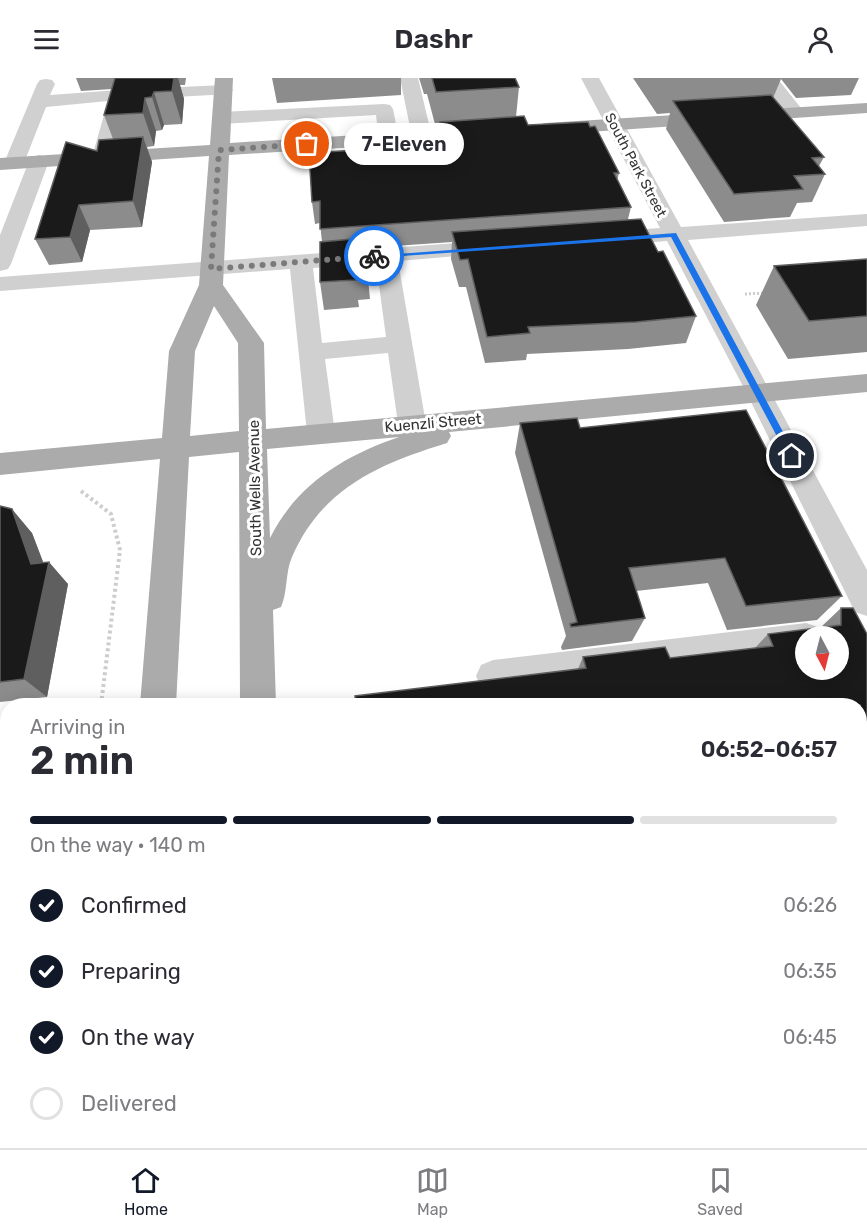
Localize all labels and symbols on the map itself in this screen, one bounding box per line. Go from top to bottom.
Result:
street label: South Park Street [601,110,670,221]
pin [281,118,332,169]
callout: 7-Eleven [343,123,463,165]
courier [344,226,404,286]
street label: Kuenzli Street [384,410,482,436]
street label: South Wells Avenue [245,420,265,556]
pin [766,430,817,481]
north arrow [795,626,849,680]

